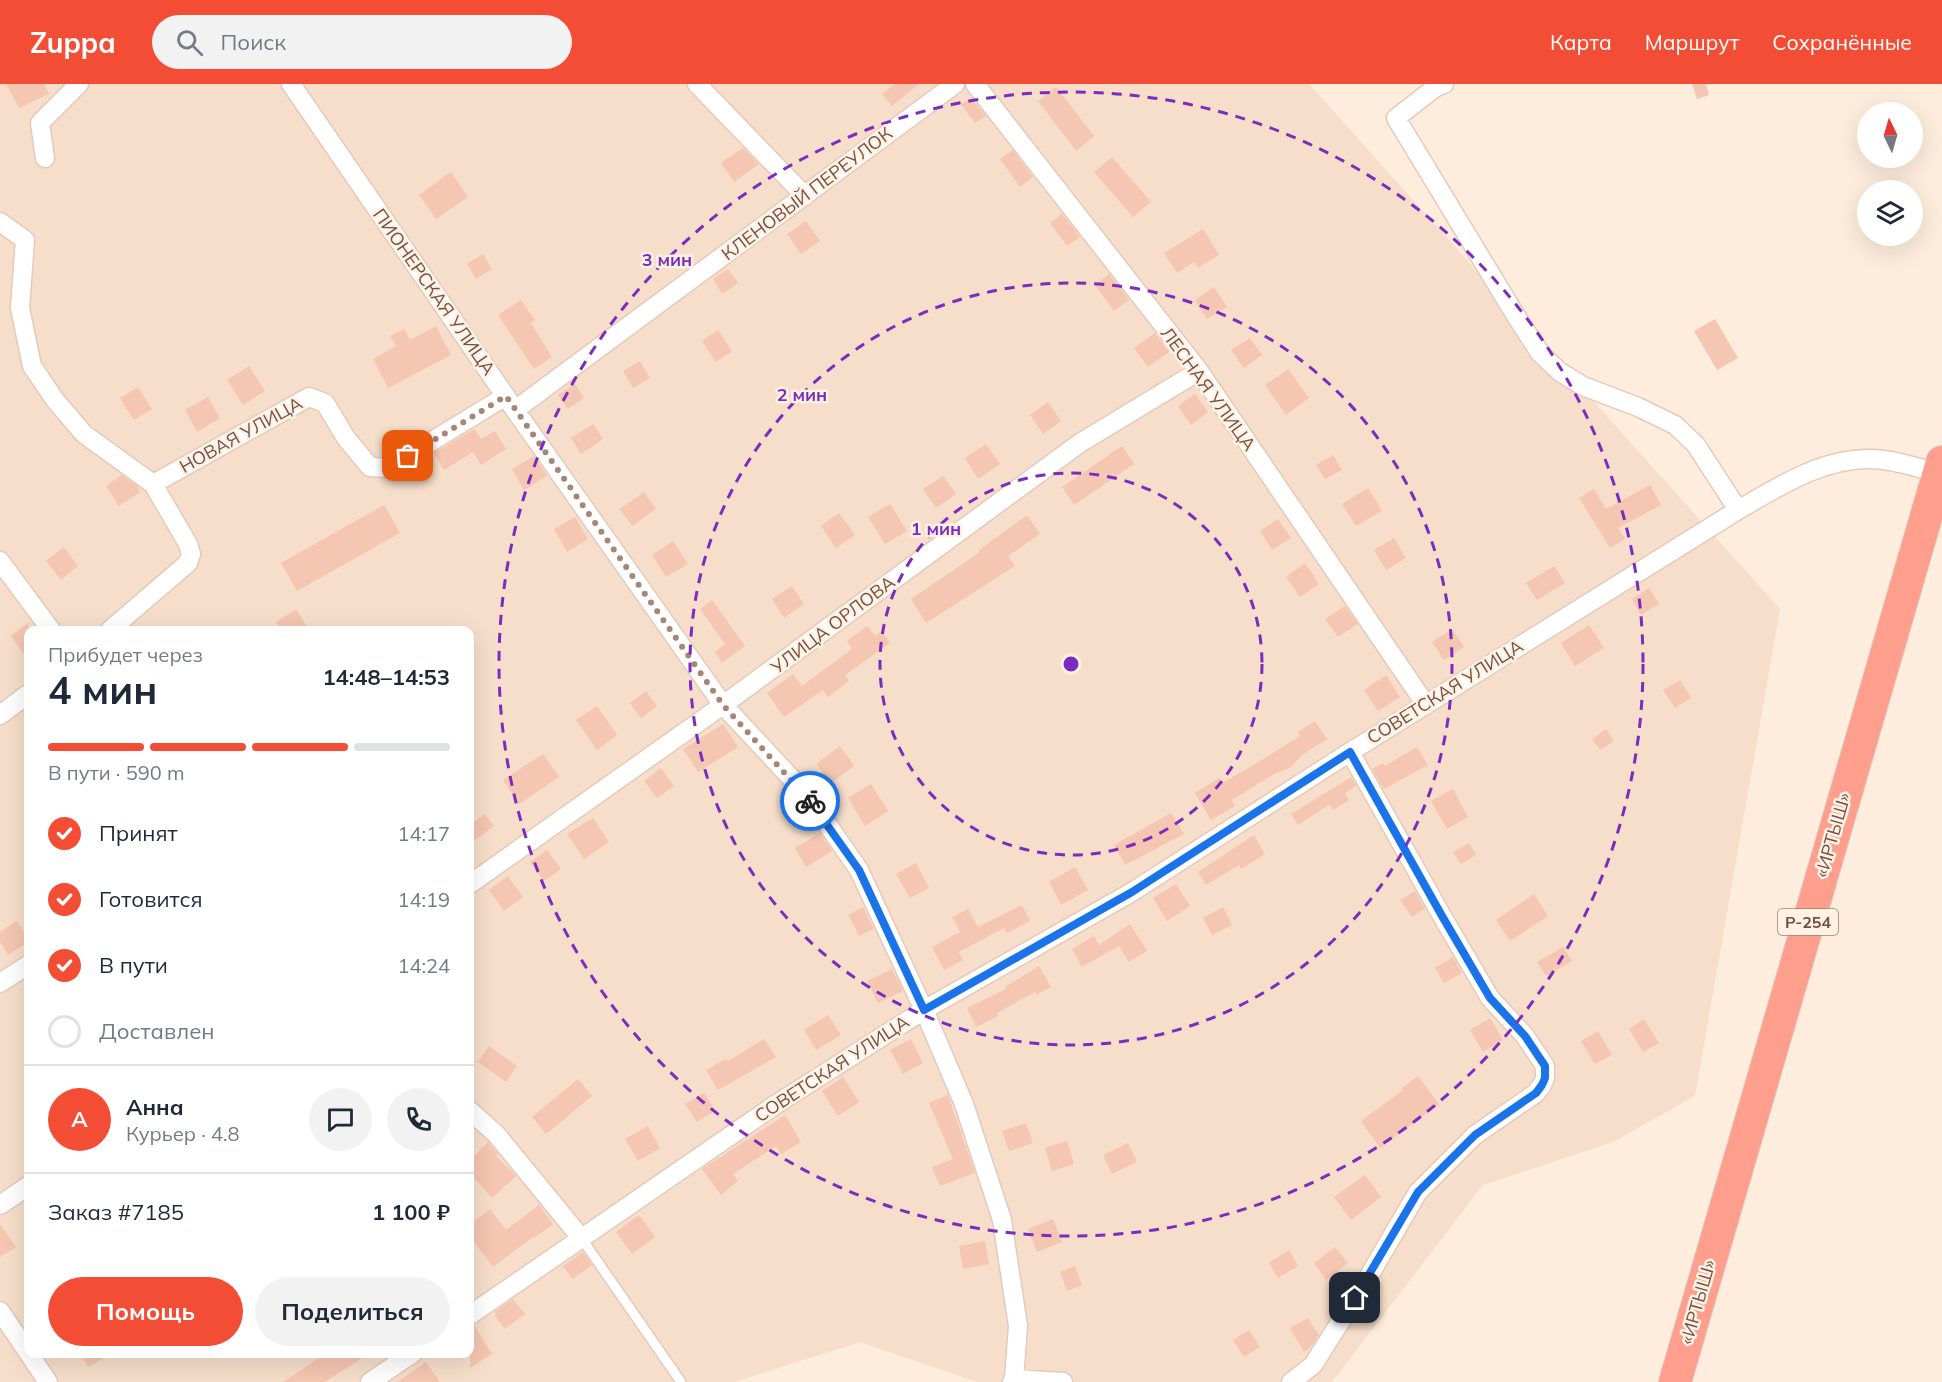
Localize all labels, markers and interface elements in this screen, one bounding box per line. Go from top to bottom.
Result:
search box [152,15,572,69]
text: Zuppa [30,25,116,60]
icon: search [173,26,206,59]
text: Поиск [221,28,286,56]
text: Карта [1550,29,1612,55]
text: Маршрут [1645,29,1739,55]
text: Сохранённые [1772,29,1912,55]
north arrow [1857,102,1923,168]
map controls [1857,102,1923,246]
street label: КЛЕНОВЫЙ ПЕРЕУЛОК [717,122,897,265]
button: layers [1857,180,1923,246]
street label: ПИОНЕРСКАЯ УЛИЦА [368,204,501,379]
text: 3 мин [642,248,692,271]
street label: ЛЕСНАЯ УЛИЦА [1156,322,1261,455]
text: 2 мин [777,383,827,406]
street label: НОВАЯ УЛИЦА [175,391,306,478]
pin [382,430,433,481]
icon: bag [391,439,424,472]
text: 1 мин [911,517,961,540]
street label: УЛИЦА ОРЛОВА [765,570,899,679]
street label: СОВЕТСКАЯ УЛИЦА [1362,634,1527,749]
text: Прибудет через [48,642,203,667]
centre of rings [1061,654,1081,674]
text: 14:48–14:53 [322,663,450,691]
text: 4 мин [48,665,157,714]
text: В пути · 590 m [48,760,184,785]
courier [780,771,840,831]
icon: bike [794,785,827,818]
street label: «ИРТЫШ» [1809,790,1856,880]
icon: check [48,817,81,850]
text: Принят [99,819,178,847]
text: 14:17 [397,821,450,846]
icon: check [48,883,81,916]
text: Готовится [99,885,203,913]
text: 14:19 [397,887,450,912]
road number: Р-254 [1778,909,1838,935]
icon: check [48,949,81,982]
text: В пути [99,951,168,979]
text: 14:24 [397,953,450,978]
street label: СОВЕТСКАЯ УЛИЦА [750,1010,913,1127]
text: Доставлен [99,1017,215,1045]
button: chat [309,1088,372,1151]
button: phone [387,1088,450,1151]
text: Анна [126,1093,184,1121]
text: А [71,1105,88,1133]
text: Курьер · 4.8 [126,1121,240,1146]
text: Заказ #7185 [48,1198,184,1226]
text: 1 100 ₽ [372,1198,450,1226]
street label: «ИРТЫШ» [1674,1257,1721,1347]
pin [1329,1272,1380,1323]
button: Помощь [48,1277,243,1346]
button: Поделиться [255,1277,450,1346]
icon: home [1338,1281,1371,1314]

